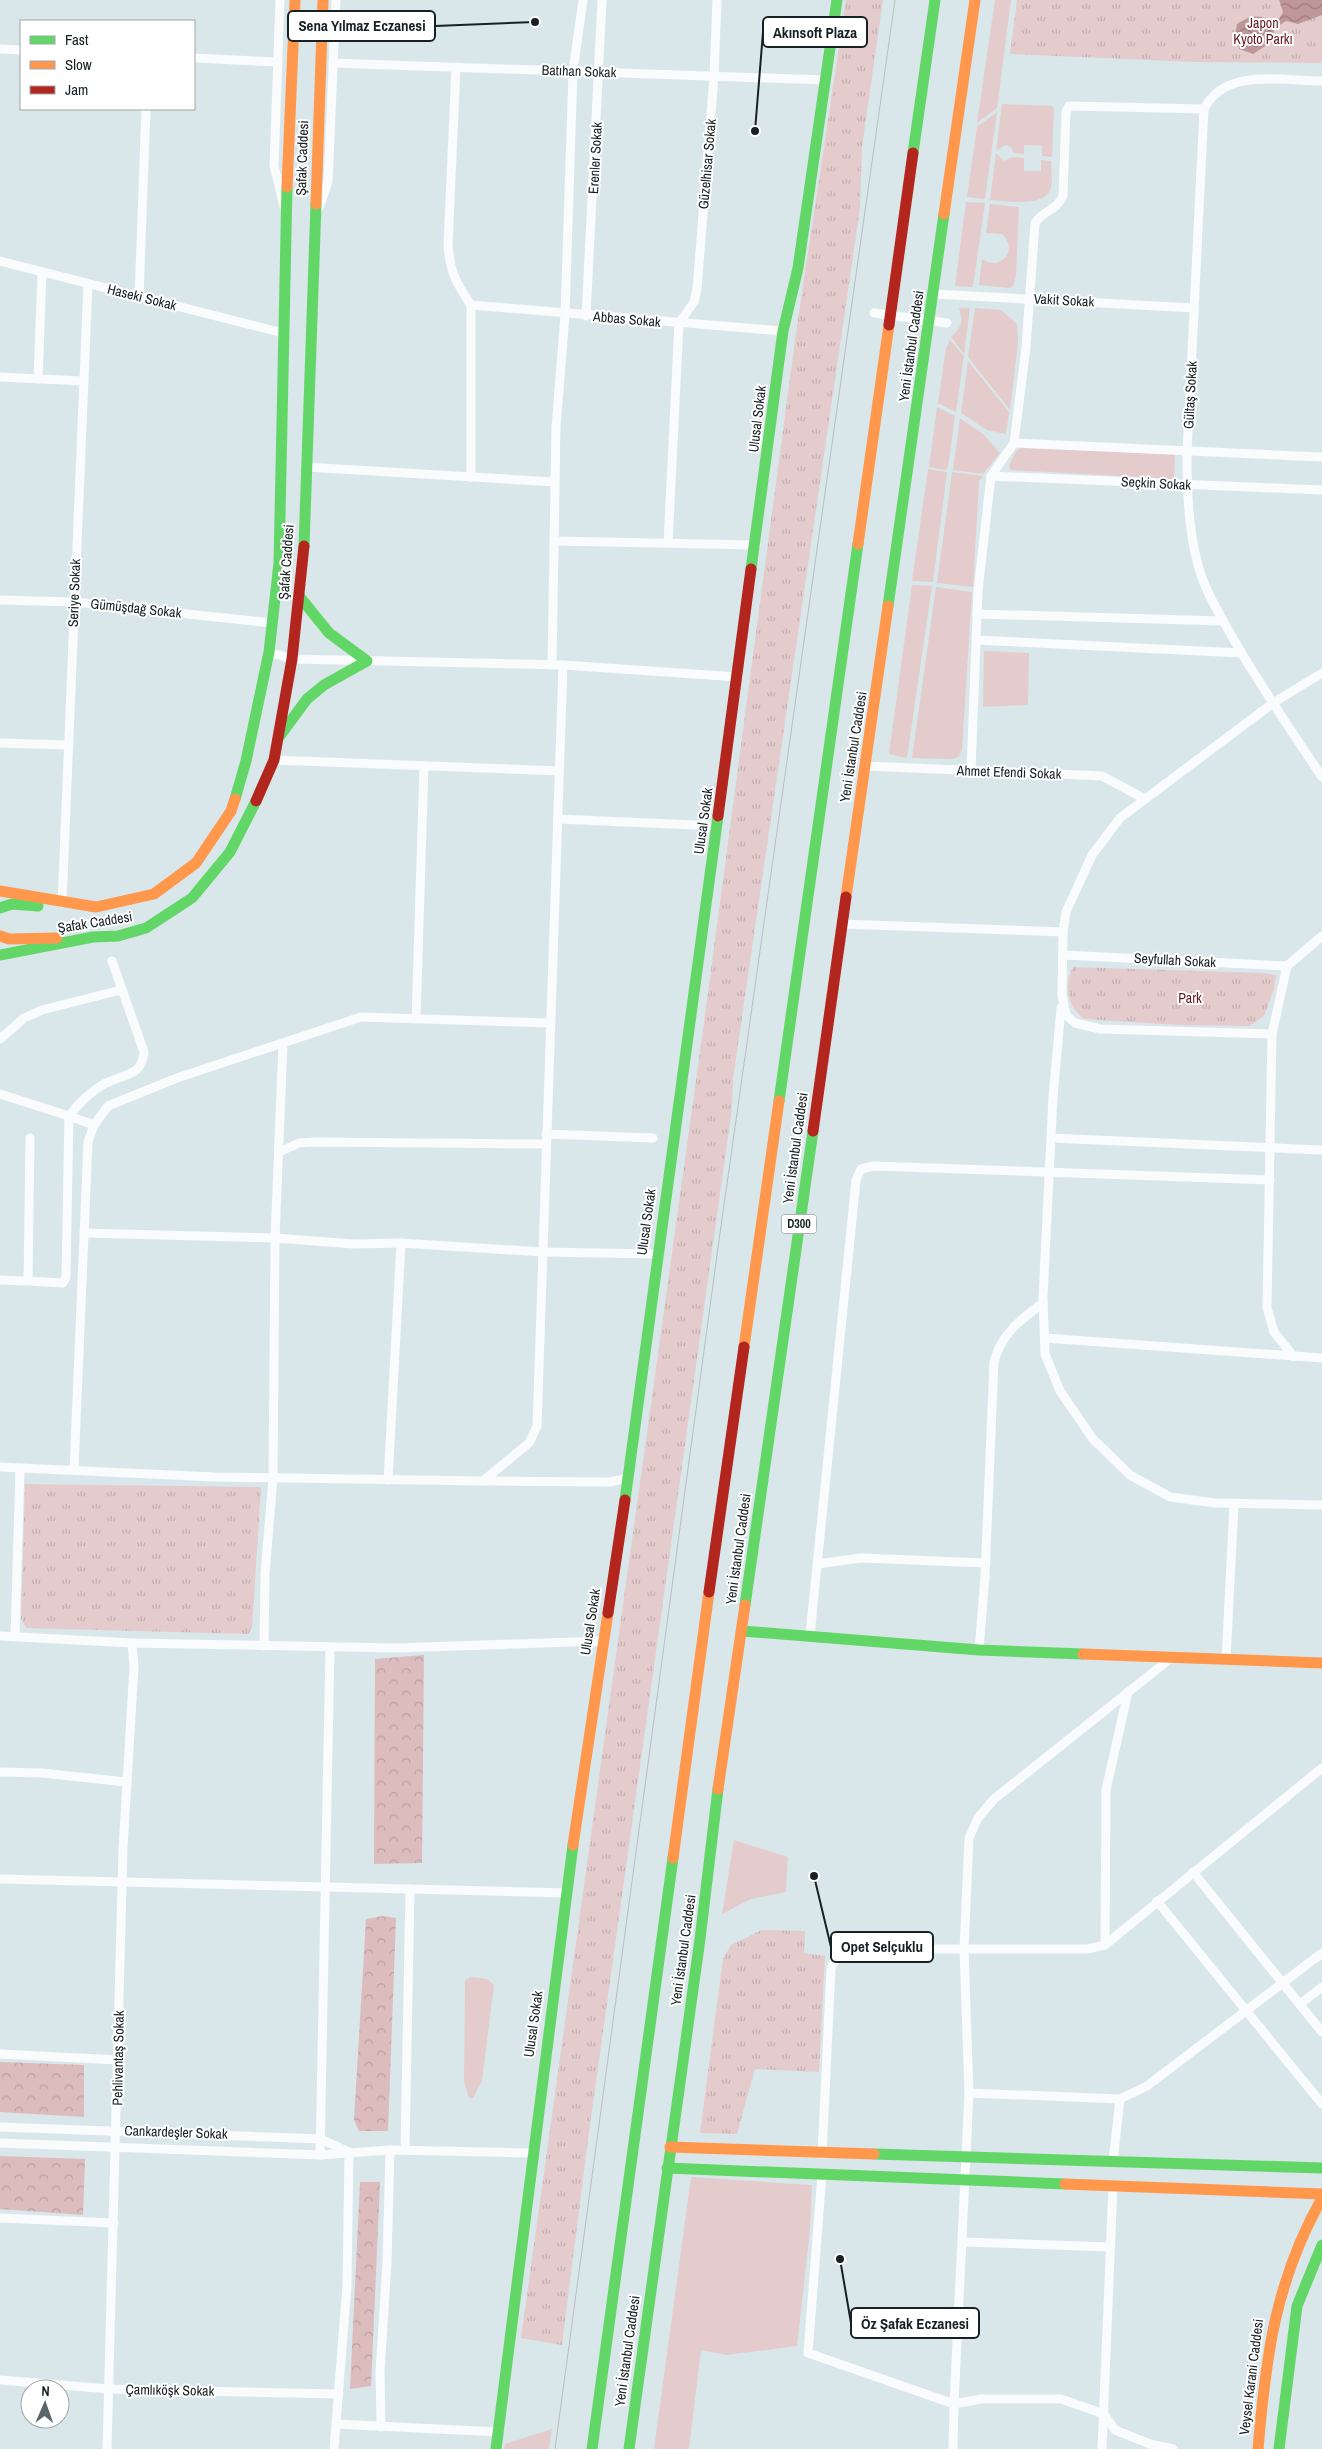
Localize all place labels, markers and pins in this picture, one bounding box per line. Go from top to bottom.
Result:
callout: Sena Yılmaz Eczanesi [288,11,435,41]
callout: Akınsoft Plaza [763,17,867,47]
callout: Opet Selçuklu [831,1932,933,1962]
callout: Öz Şafak Eczanesi [851,2308,979,2338]

